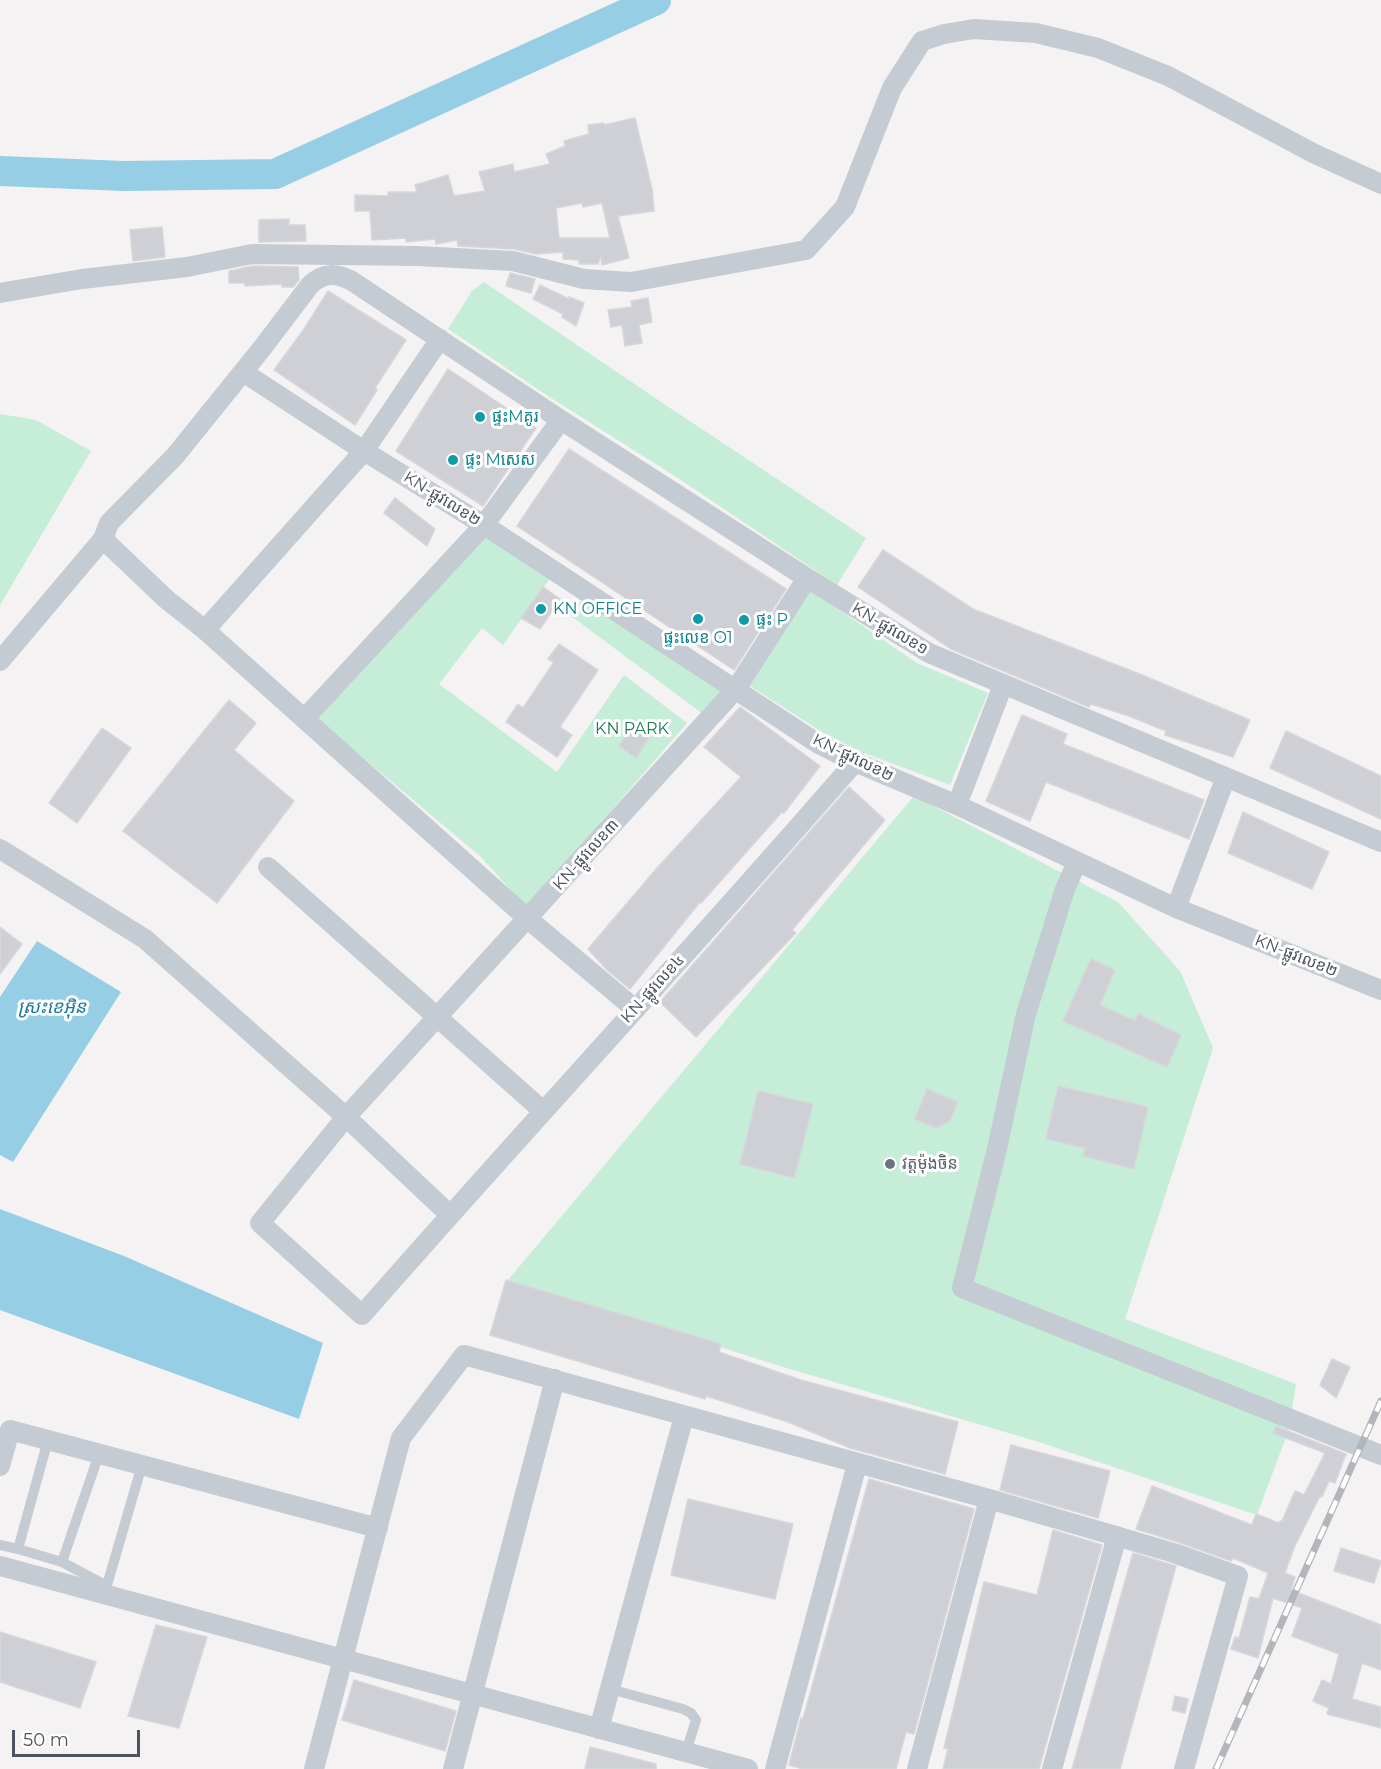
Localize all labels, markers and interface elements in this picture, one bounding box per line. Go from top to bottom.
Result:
place label: ផ្ទះMគូរ [492,407,538,427]
marker: ផ្ទះMគូរ [473,410,487,424]
place label: ផ្ទះ Mសេស [465,450,535,470]
marker: ផ្ទះ Mសេស [446,453,460,467]
street label: KN-ផ្លូវលេខ២ [400,468,484,530]
place label: KN OFFICE [553,599,642,619]
street label: KN-ផ្លូវលេខ១ [848,599,932,659]
marker: KN OFFICE [534,602,548,616]
place label: ផ្ទះ P [756,610,788,630]
marker: ផ្ទះលេខ O1 [691,612,705,626]
marker: ផ្ទះ P [737,613,751,627]
place label: ផ្ទះលេខ O1 [663,628,733,648]
park label: KN PARK [595,719,669,739]
street label: KN-ផ្លូវលេខ២ [809,730,897,786]
street label: KN-ផ្លូវលេខ៣ [549,815,623,895]
street label: KN-ផ្លូវលេខ២ [1252,931,1340,981]
street label: KN-ផ្លូវលេខ៤ [617,951,689,1027]
water label: ស្រះខេអ៊ិន [18,997,86,1019]
place label: វត្តម៉ុងចិន [902,1154,958,1174]
marker: វត្តម៉ុងចិន [883,1157,897,1171]
scale bar [15,1718,142,1756]
text: 50 m [23,1729,69,1751]

